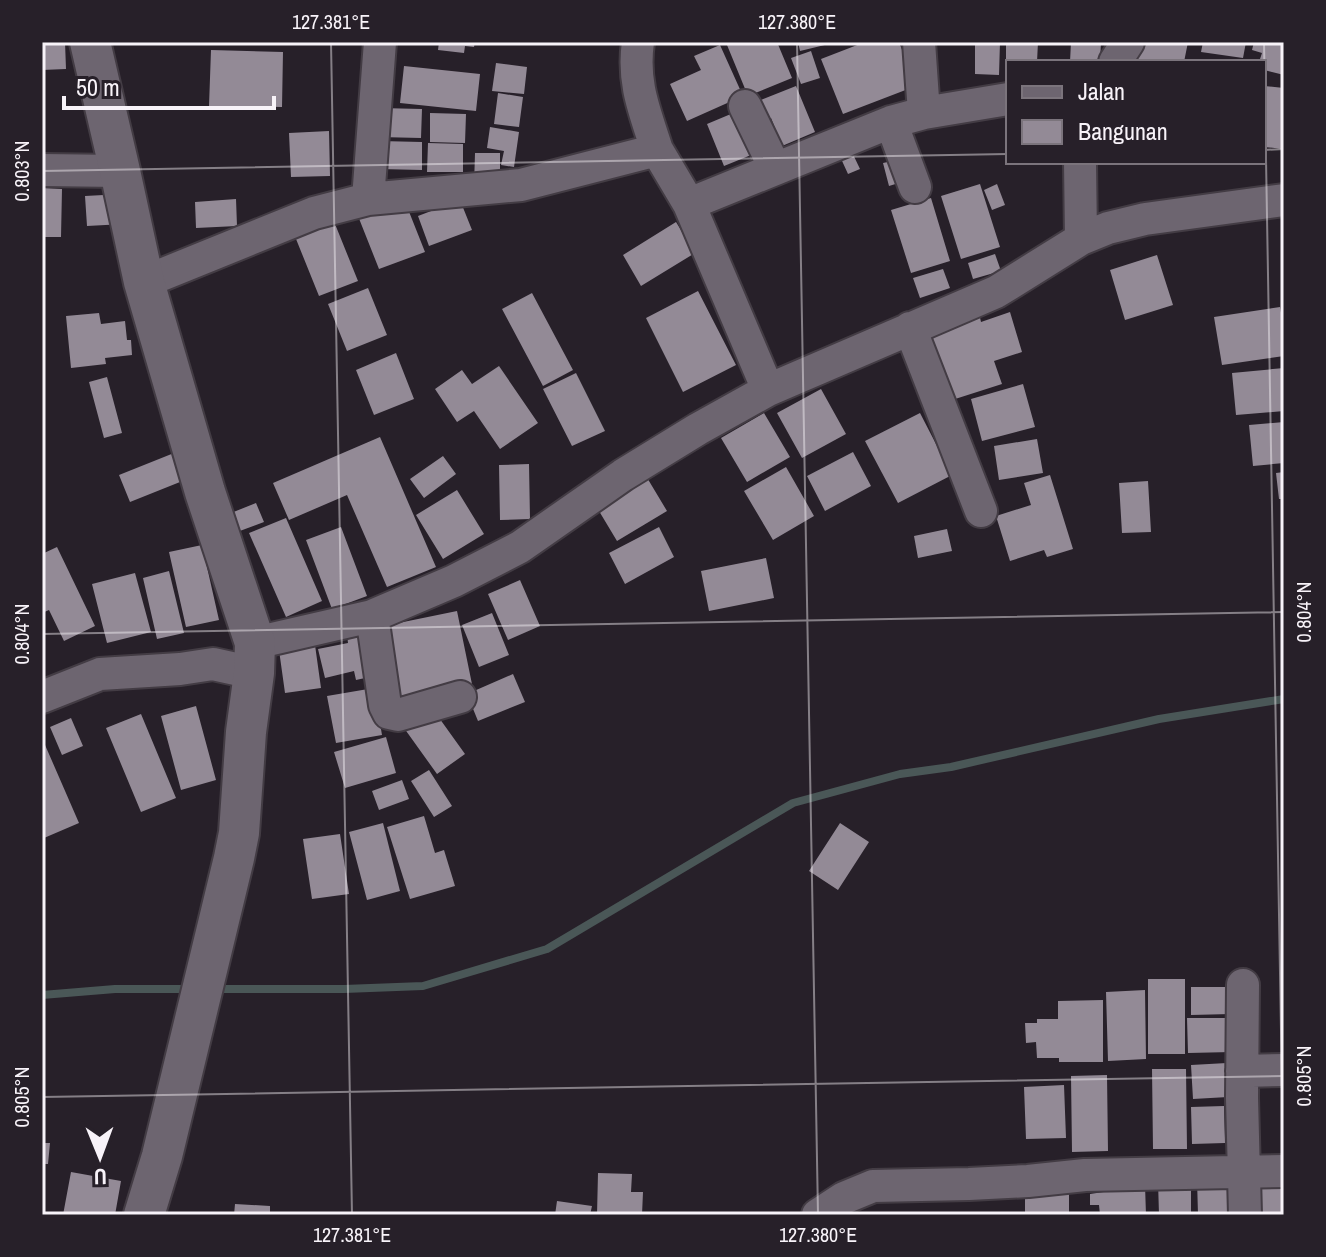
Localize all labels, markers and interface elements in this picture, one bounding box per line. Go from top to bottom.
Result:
text: 127.381°E [292,8,370,35]
text: 127.380°E [758,8,836,35]
scale bar [64,60,274,110]
legend [1006,60,1266,164]
text: 50 m [76,71,120,103]
text: Jalan [1078,75,1125,107]
text: Bangunan [1078,115,1168,147]
text: 0.803°N [8,141,35,201]
text: 0.804°N [1290,582,1317,642]
text: 0.804°N [8,604,35,664]
text: 0.805°N [1290,1046,1317,1106]
text: 0.805°N [8,1067,35,1127]
north arrow [60,1117,140,1197]
text: U [94,1162,107,1192]
text: 127.381°E [313,1221,391,1248]
text: 127.380°E [779,1221,857,1248]

